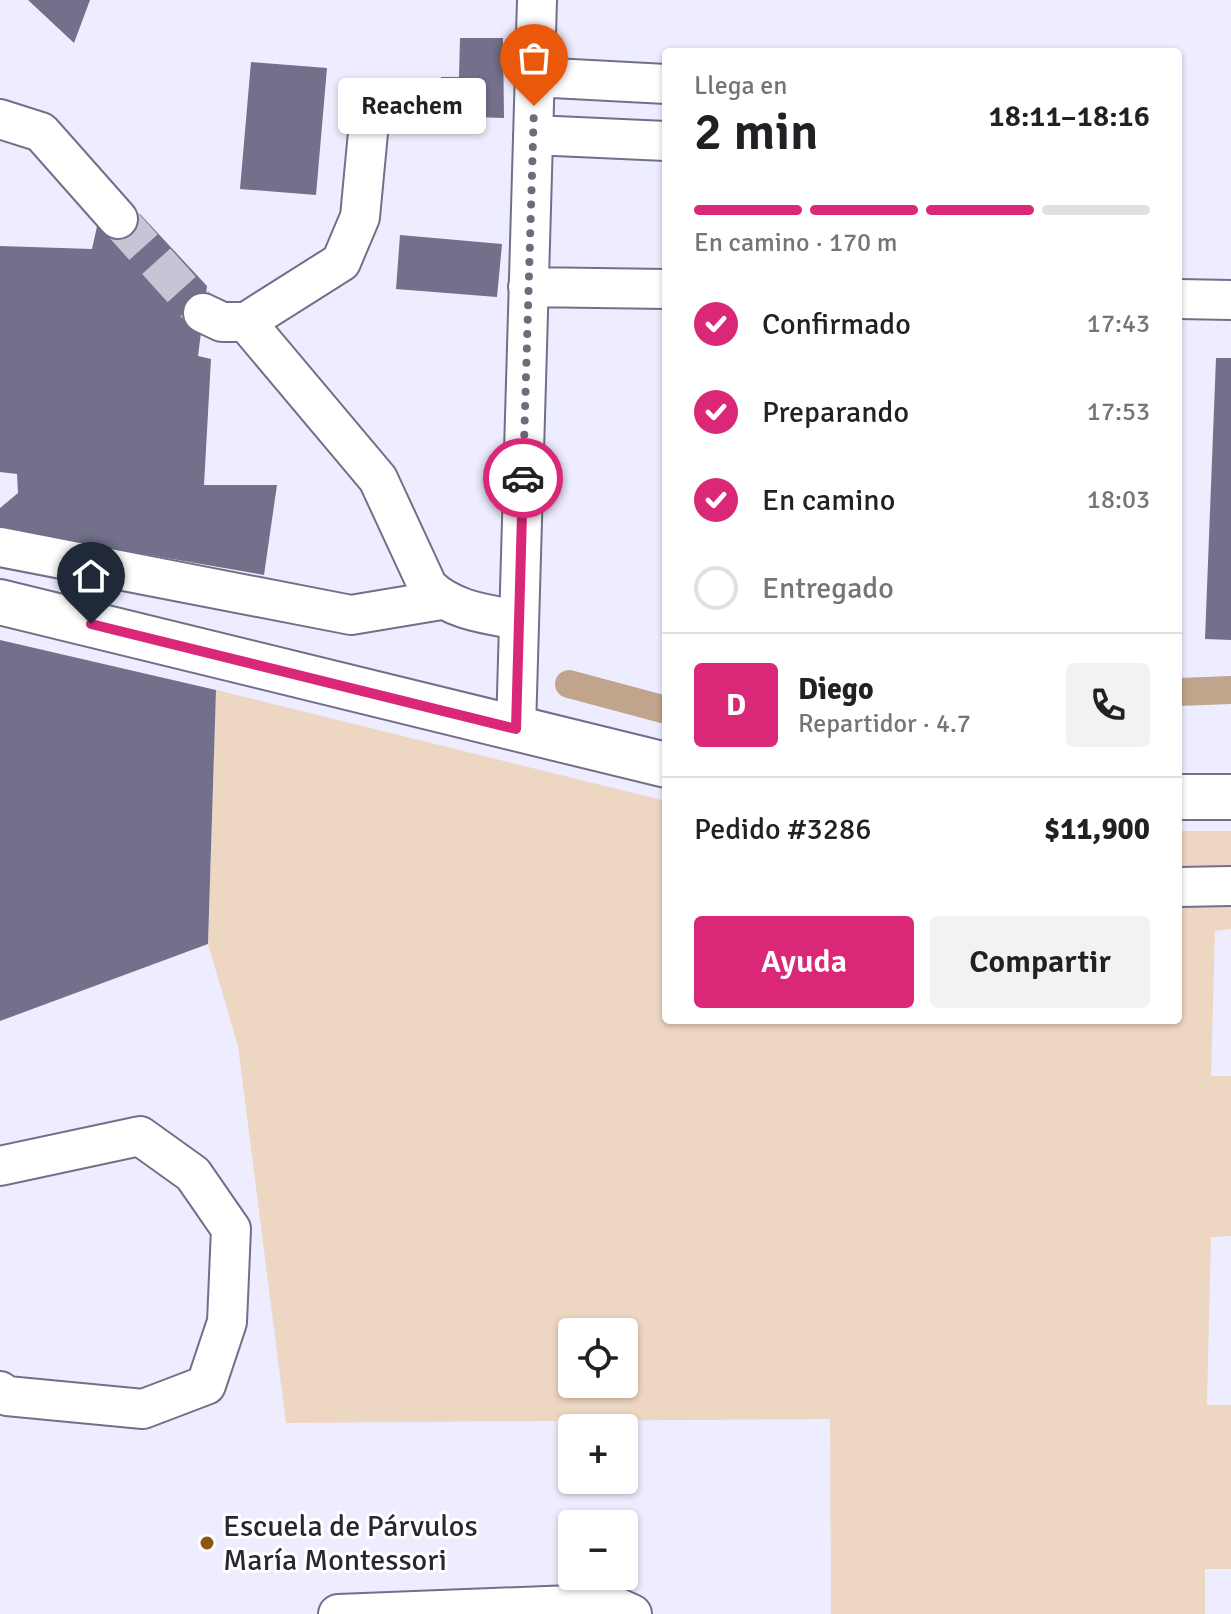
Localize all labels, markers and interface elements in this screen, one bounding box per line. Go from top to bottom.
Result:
pin [500,24,568,106]
icon: bag [512,36,556,80]
text: Llega en [694,70,788,102]
callout: Reachem [338,78,486,134]
text: Reachem [361,90,463,122]
text: 18:11–18:16 [989,98,1150,135]
text: 2 min [694,100,819,164]
text: En camino · 170 m [694,227,897,259]
icon: check [694,302,738,346]
text: Confirmado [762,306,911,343]
text: 17:43 [1087,308,1150,340]
icon: check [694,390,738,434]
text: Preparando [762,394,909,431]
text: 17:53 [1087,396,1150,428]
courier [483,438,563,518]
icon: car [501,456,545,500]
icon: check [694,478,738,522]
text: En camino [762,482,895,519]
text: 18:03 [1087,484,1150,516]
pin [57,542,125,624]
icon: home [69,554,113,598]
text: Entregado [762,570,894,607]
button: phone [1066,663,1150,747]
text: Diego [798,671,874,708]
text: D [726,687,746,724]
text: Repartidor · 4.7 [798,708,971,740]
text: Pedido #3286 [694,811,871,848]
text: $11,900 [1044,811,1150,848]
button: Ayuda [694,916,914,1008]
button: Compartir [930,916,1150,1008]
map controls [558,1318,638,1590]
button: locate [558,1318,638,1398]
button: + [558,1414,638,1494]
place label: Escuela de Párvulos María Montessori [223,1508,478,1579]
button: − [558,1510,638,1590]
marker: Escuela de Párvulos María Montessori [198,1534,216,1552]

